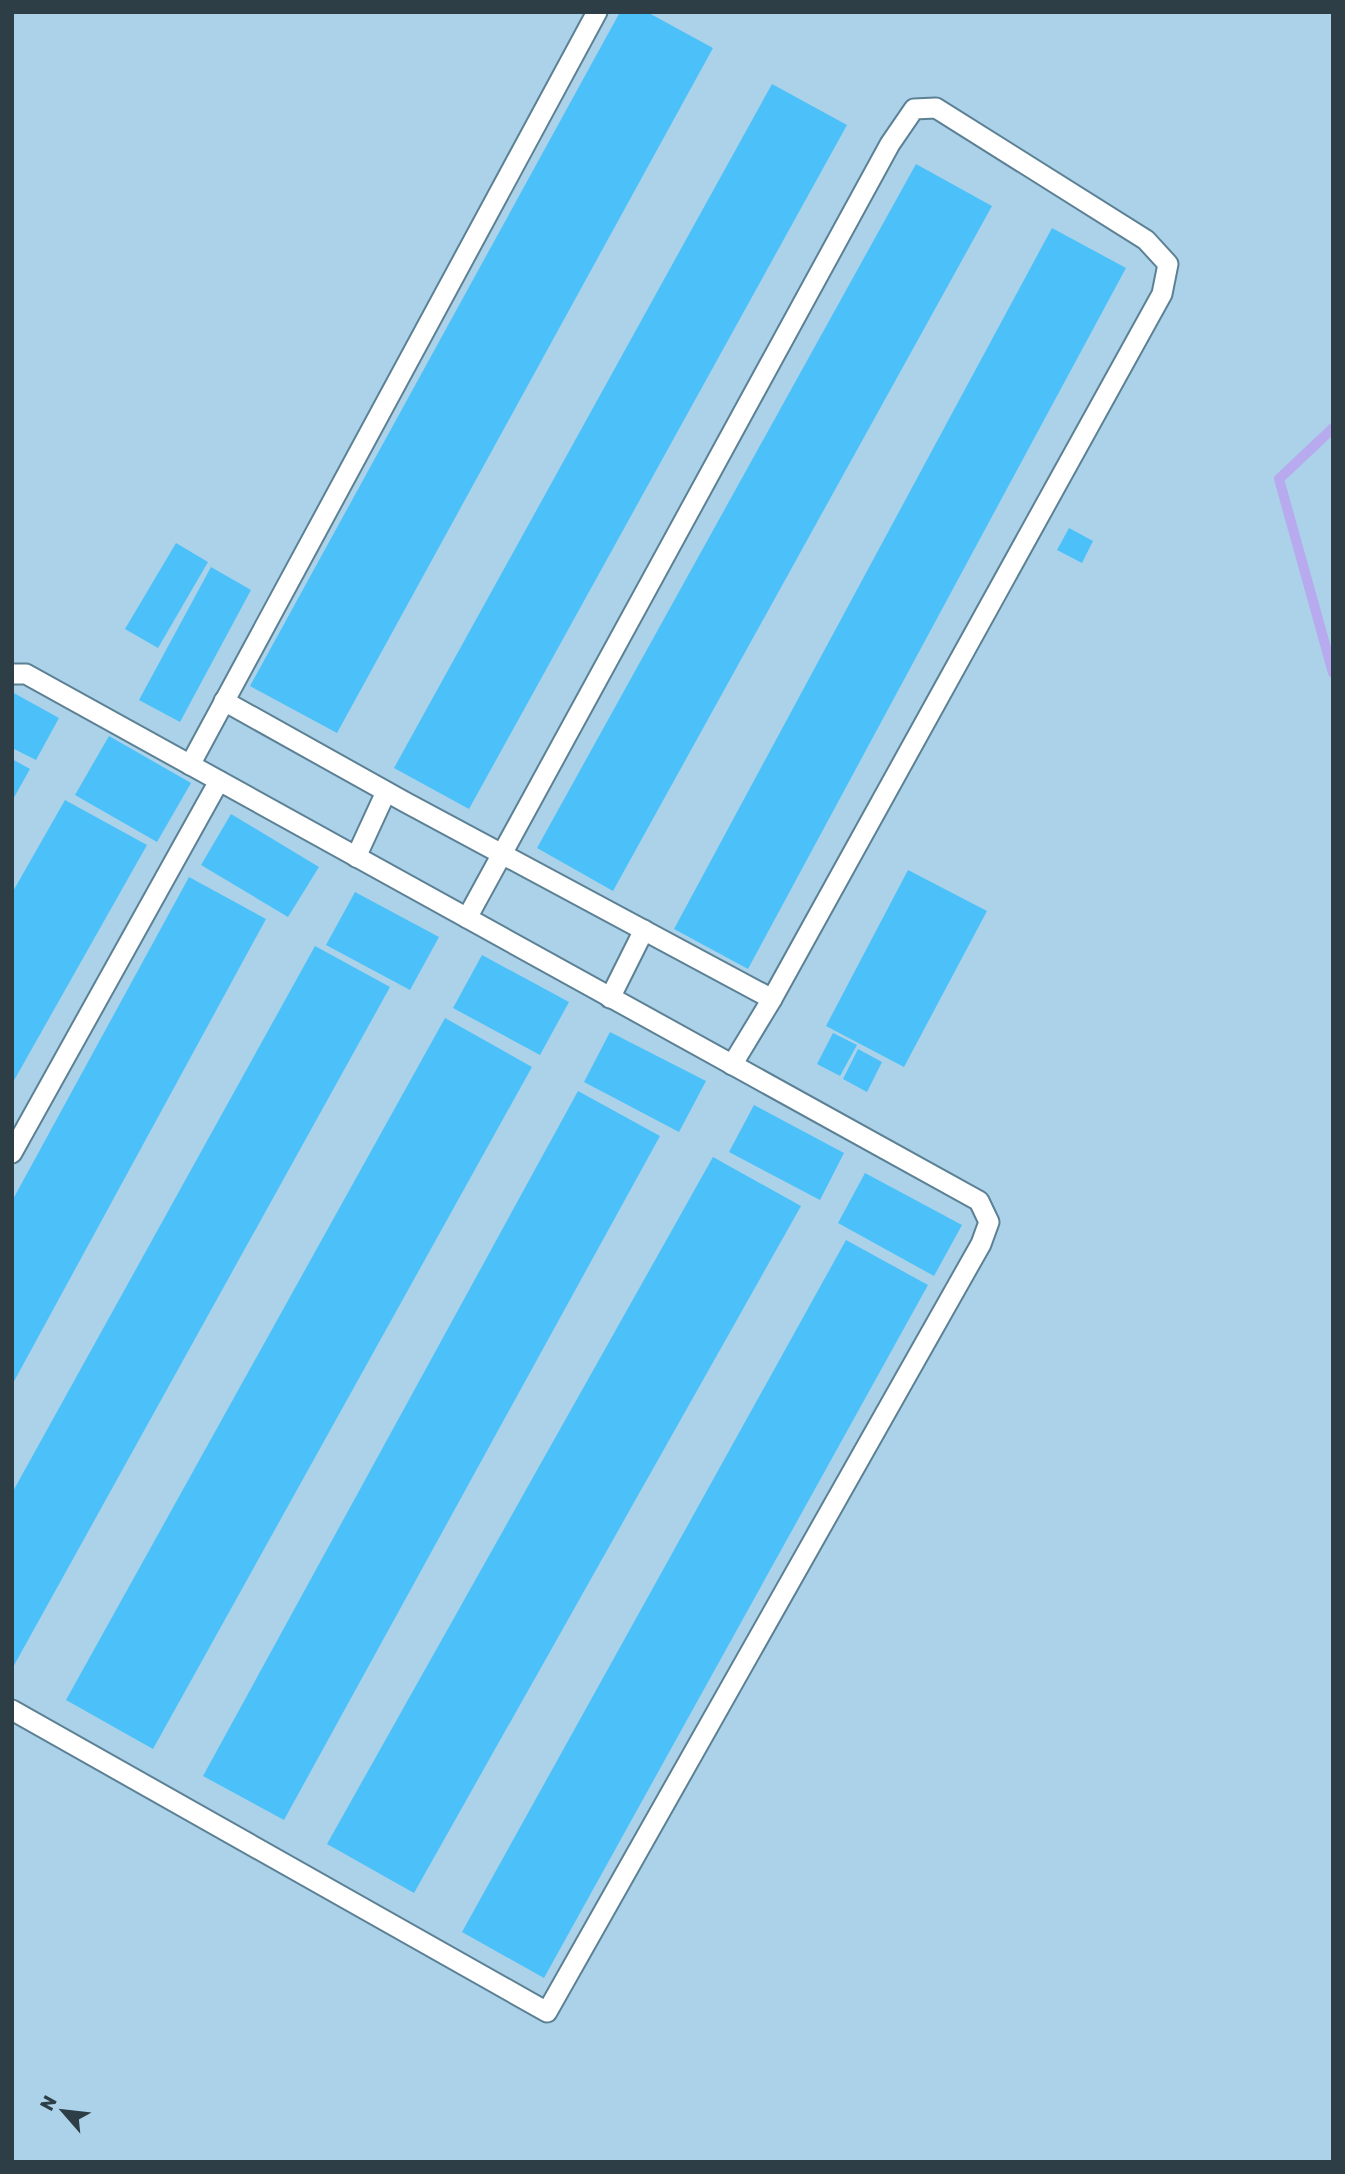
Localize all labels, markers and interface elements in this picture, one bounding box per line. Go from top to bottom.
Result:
north arrow [28,2076,98,2146]
text: N [35,2092,62,2115]

